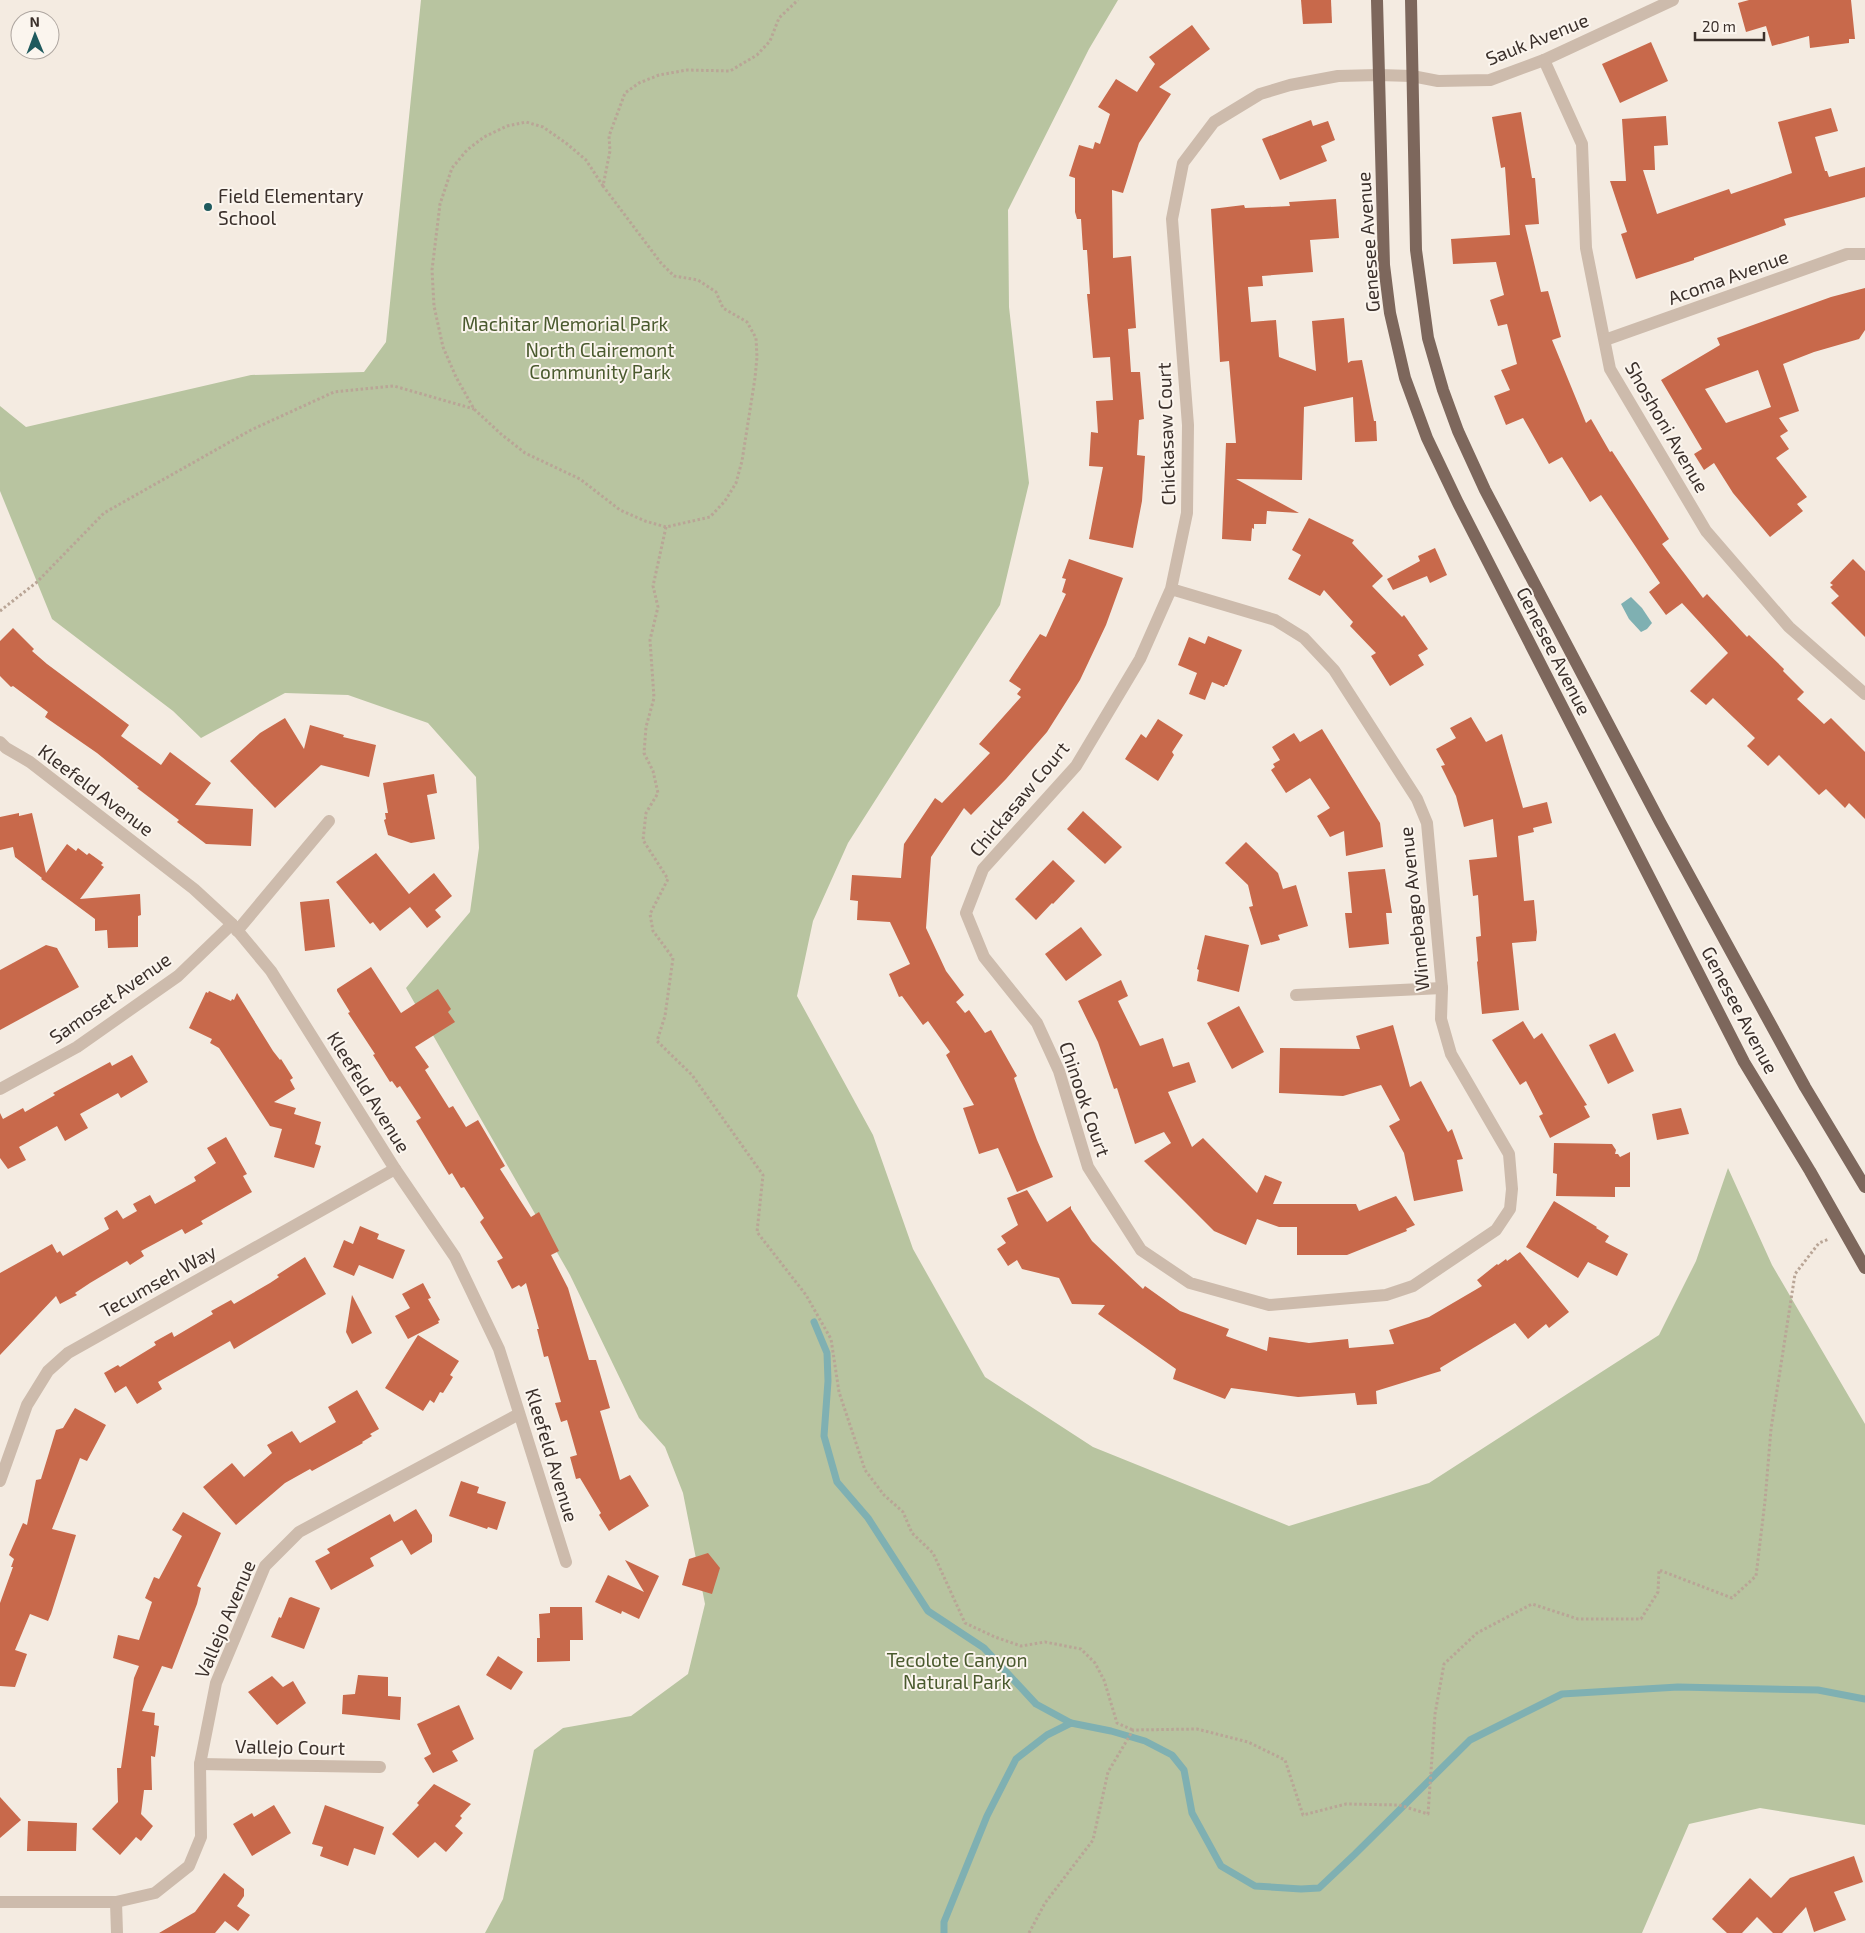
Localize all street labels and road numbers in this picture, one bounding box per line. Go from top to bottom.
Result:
street label: Sauk Avenue [1482,7,1592,70]
street label: Genesee Avenue [1351,171,1384,313]
street label: Acoma Avenue [1665,244,1791,309]
street label: Shoshoni Avenue [1621,357,1714,496]
street label: Chickasaw Court [1152,362,1179,506]
street label: Genesee Avenue [1512,583,1597,719]
street label: Chickasaw Court [964,737,1073,861]
street label: Kleefeld Avenue [34,739,159,840]
street label: Winnebago Avenue [1393,826,1434,992]
street label: Genesee Avenue [1697,942,1784,1077]
street label: Samoset Avenue [45,947,175,1048]
street label: Kleefeld Avenue [323,1027,416,1157]
street label: Chinook Court [1055,1038,1116,1159]
street label: Tecumseh Way [96,1239,220,1322]
street label: Kleefeld Avenue [521,1385,584,1524]
street label: Vallejo Avenue [189,1556,260,1681]
street label: Vallejo Court [235,1734,345,1759]

